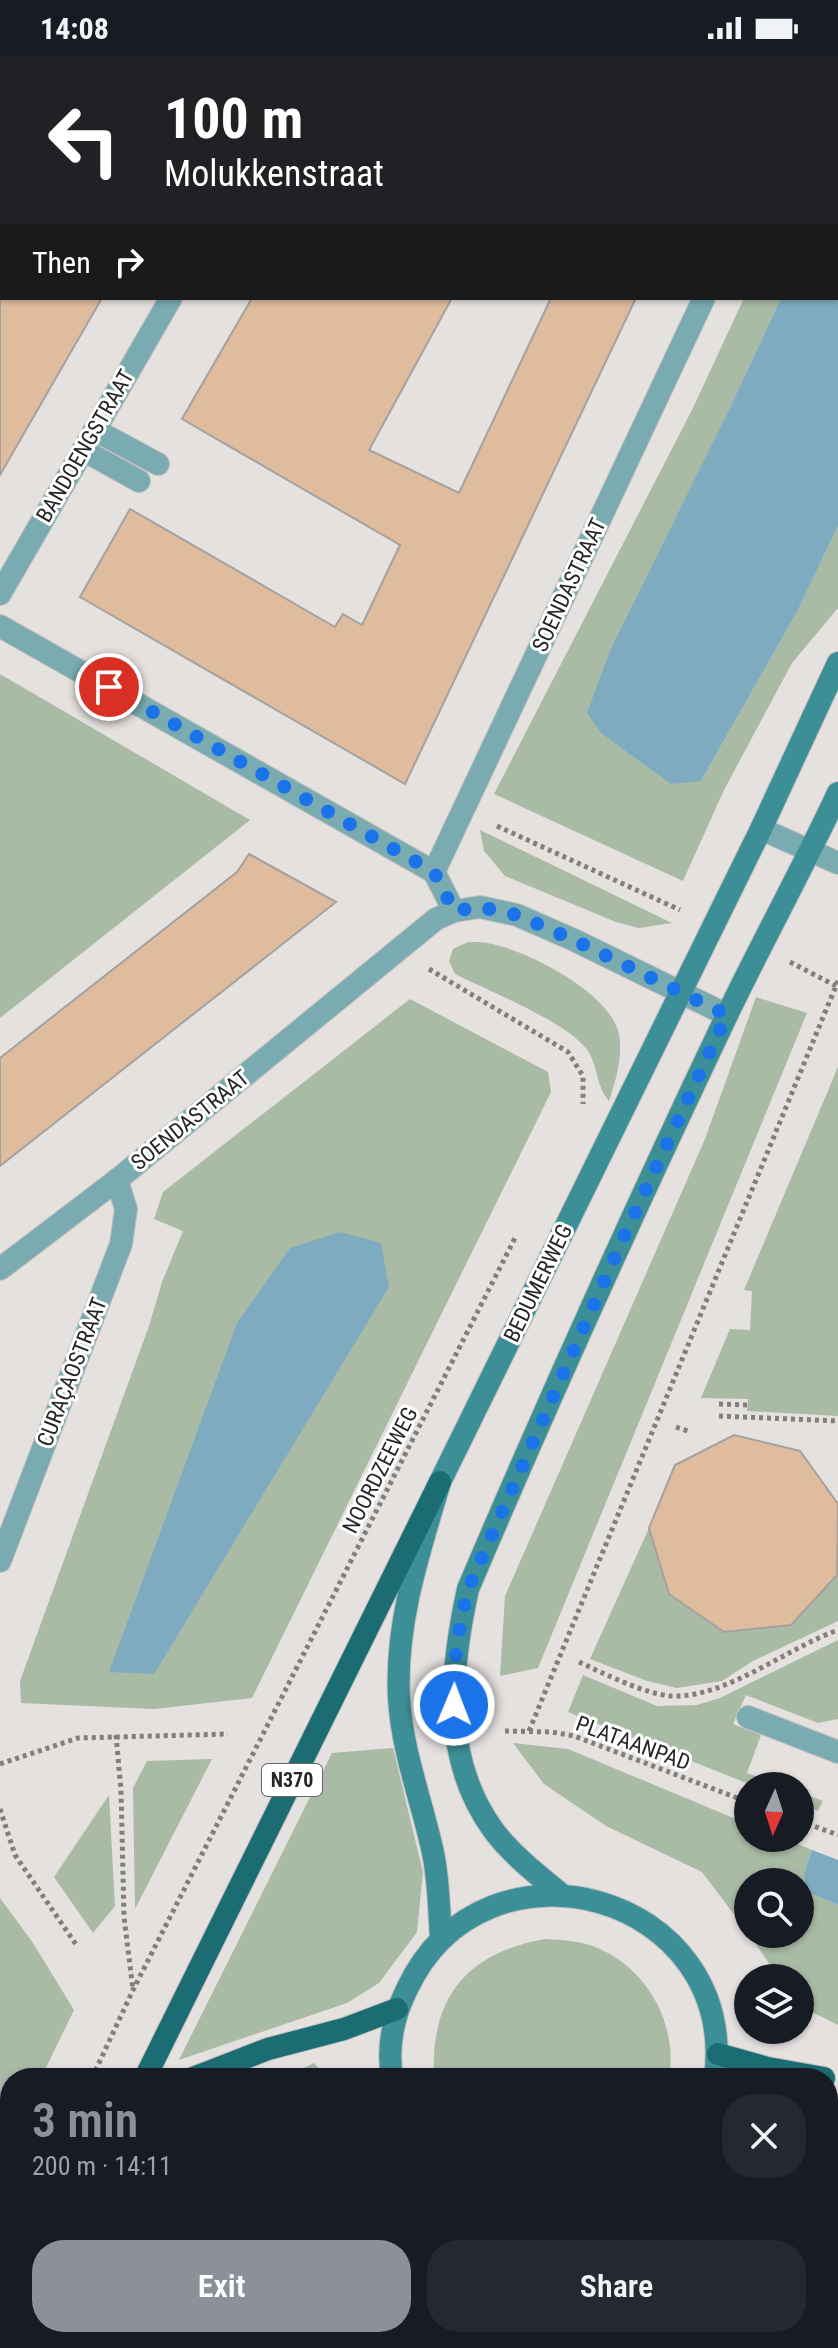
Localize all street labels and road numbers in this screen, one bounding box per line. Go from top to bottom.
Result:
street label: BANDOENGSTRAAT [31,365,139,527]
street label: SOENDASTRAAT [527,514,611,656]
street label: SOENDASTRAAT [126,1065,254,1175]
street label: BEDUMERWEG [499,1220,577,1346]
street label: CURAÇAOSTRAAT [32,1294,112,1450]
street label: NOORDZEEWEG [338,1403,422,1537]
street label: PLATAANPAD [572,1711,694,1775]
road number: N370 [262,1764,322,1796]

